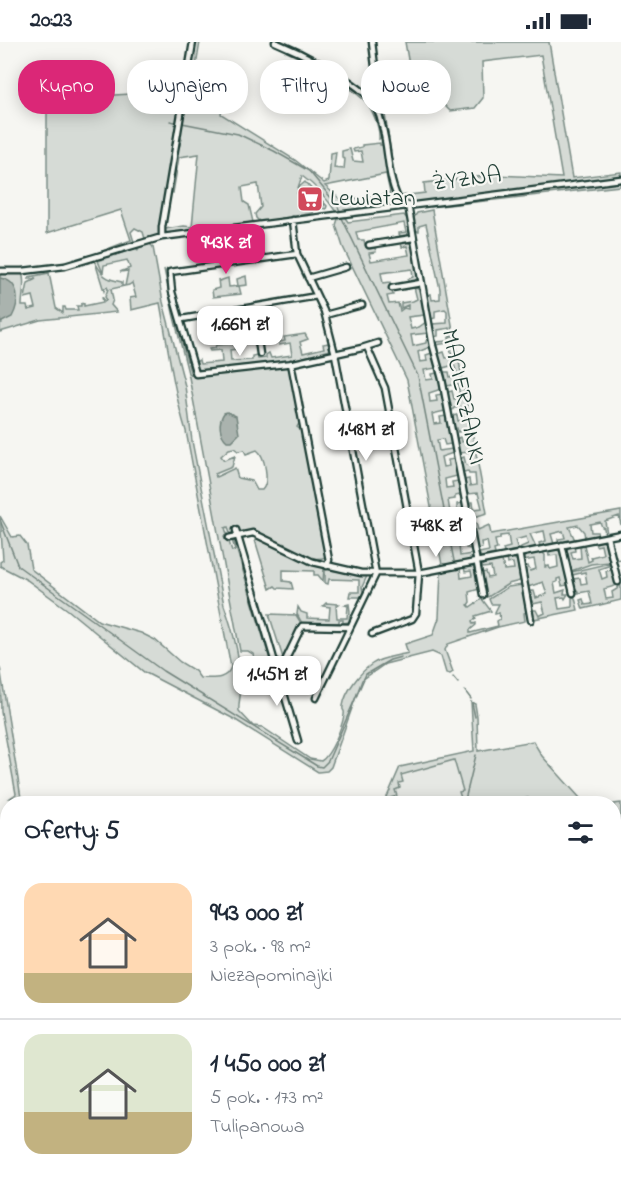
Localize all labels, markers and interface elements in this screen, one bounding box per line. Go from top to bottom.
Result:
text: 20:23 [30,5,72,37]
chip: Kupno [18,60,115,114]
chip: Wynajem [127,60,248,114]
chip: Filtry [260,60,349,114]
chip: Nowe [361,60,451,114]
street label: ŻYZNA [430,158,504,202]
place label: Lewiatan [330,182,416,217]
supermarket icon: Lewiatan [295,184,325,214]
pin: 943K zł [171,224,281,275]
text: 943K zł [201,229,251,258]
pin: 1.66M zł [178,306,302,357]
text: 1.66M zł [211,311,269,340]
street label: MACIERZANKI [431,326,493,468]
pin: 1.48M zł [304,411,428,462]
text: 1.48M zł [338,416,394,445]
pin: 748K zł [381,507,491,558]
text: 748K zł [410,512,462,541]
pin: 1.45M zł [215,656,339,707]
text: 1.45M zł [247,661,307,690]
text: Oferty: 5 [24,813,120,851]
icon: filters [564,816,597,849]
text: 943 000 zł [210,895,303,933]
icon: home [72,907,144,979]
text: 3 pok. · 98 m² [210,933,311,962]
text: Niezapominajki [210,962,333,991]
text: 1 450 000 zł [210,1046,325,1084]
icon: home [72,1058,144,1130]
text: 5 pok. · 173 m² [210,1084,324,1113]
text: Tulipanowa [210,1113,304,1142]

